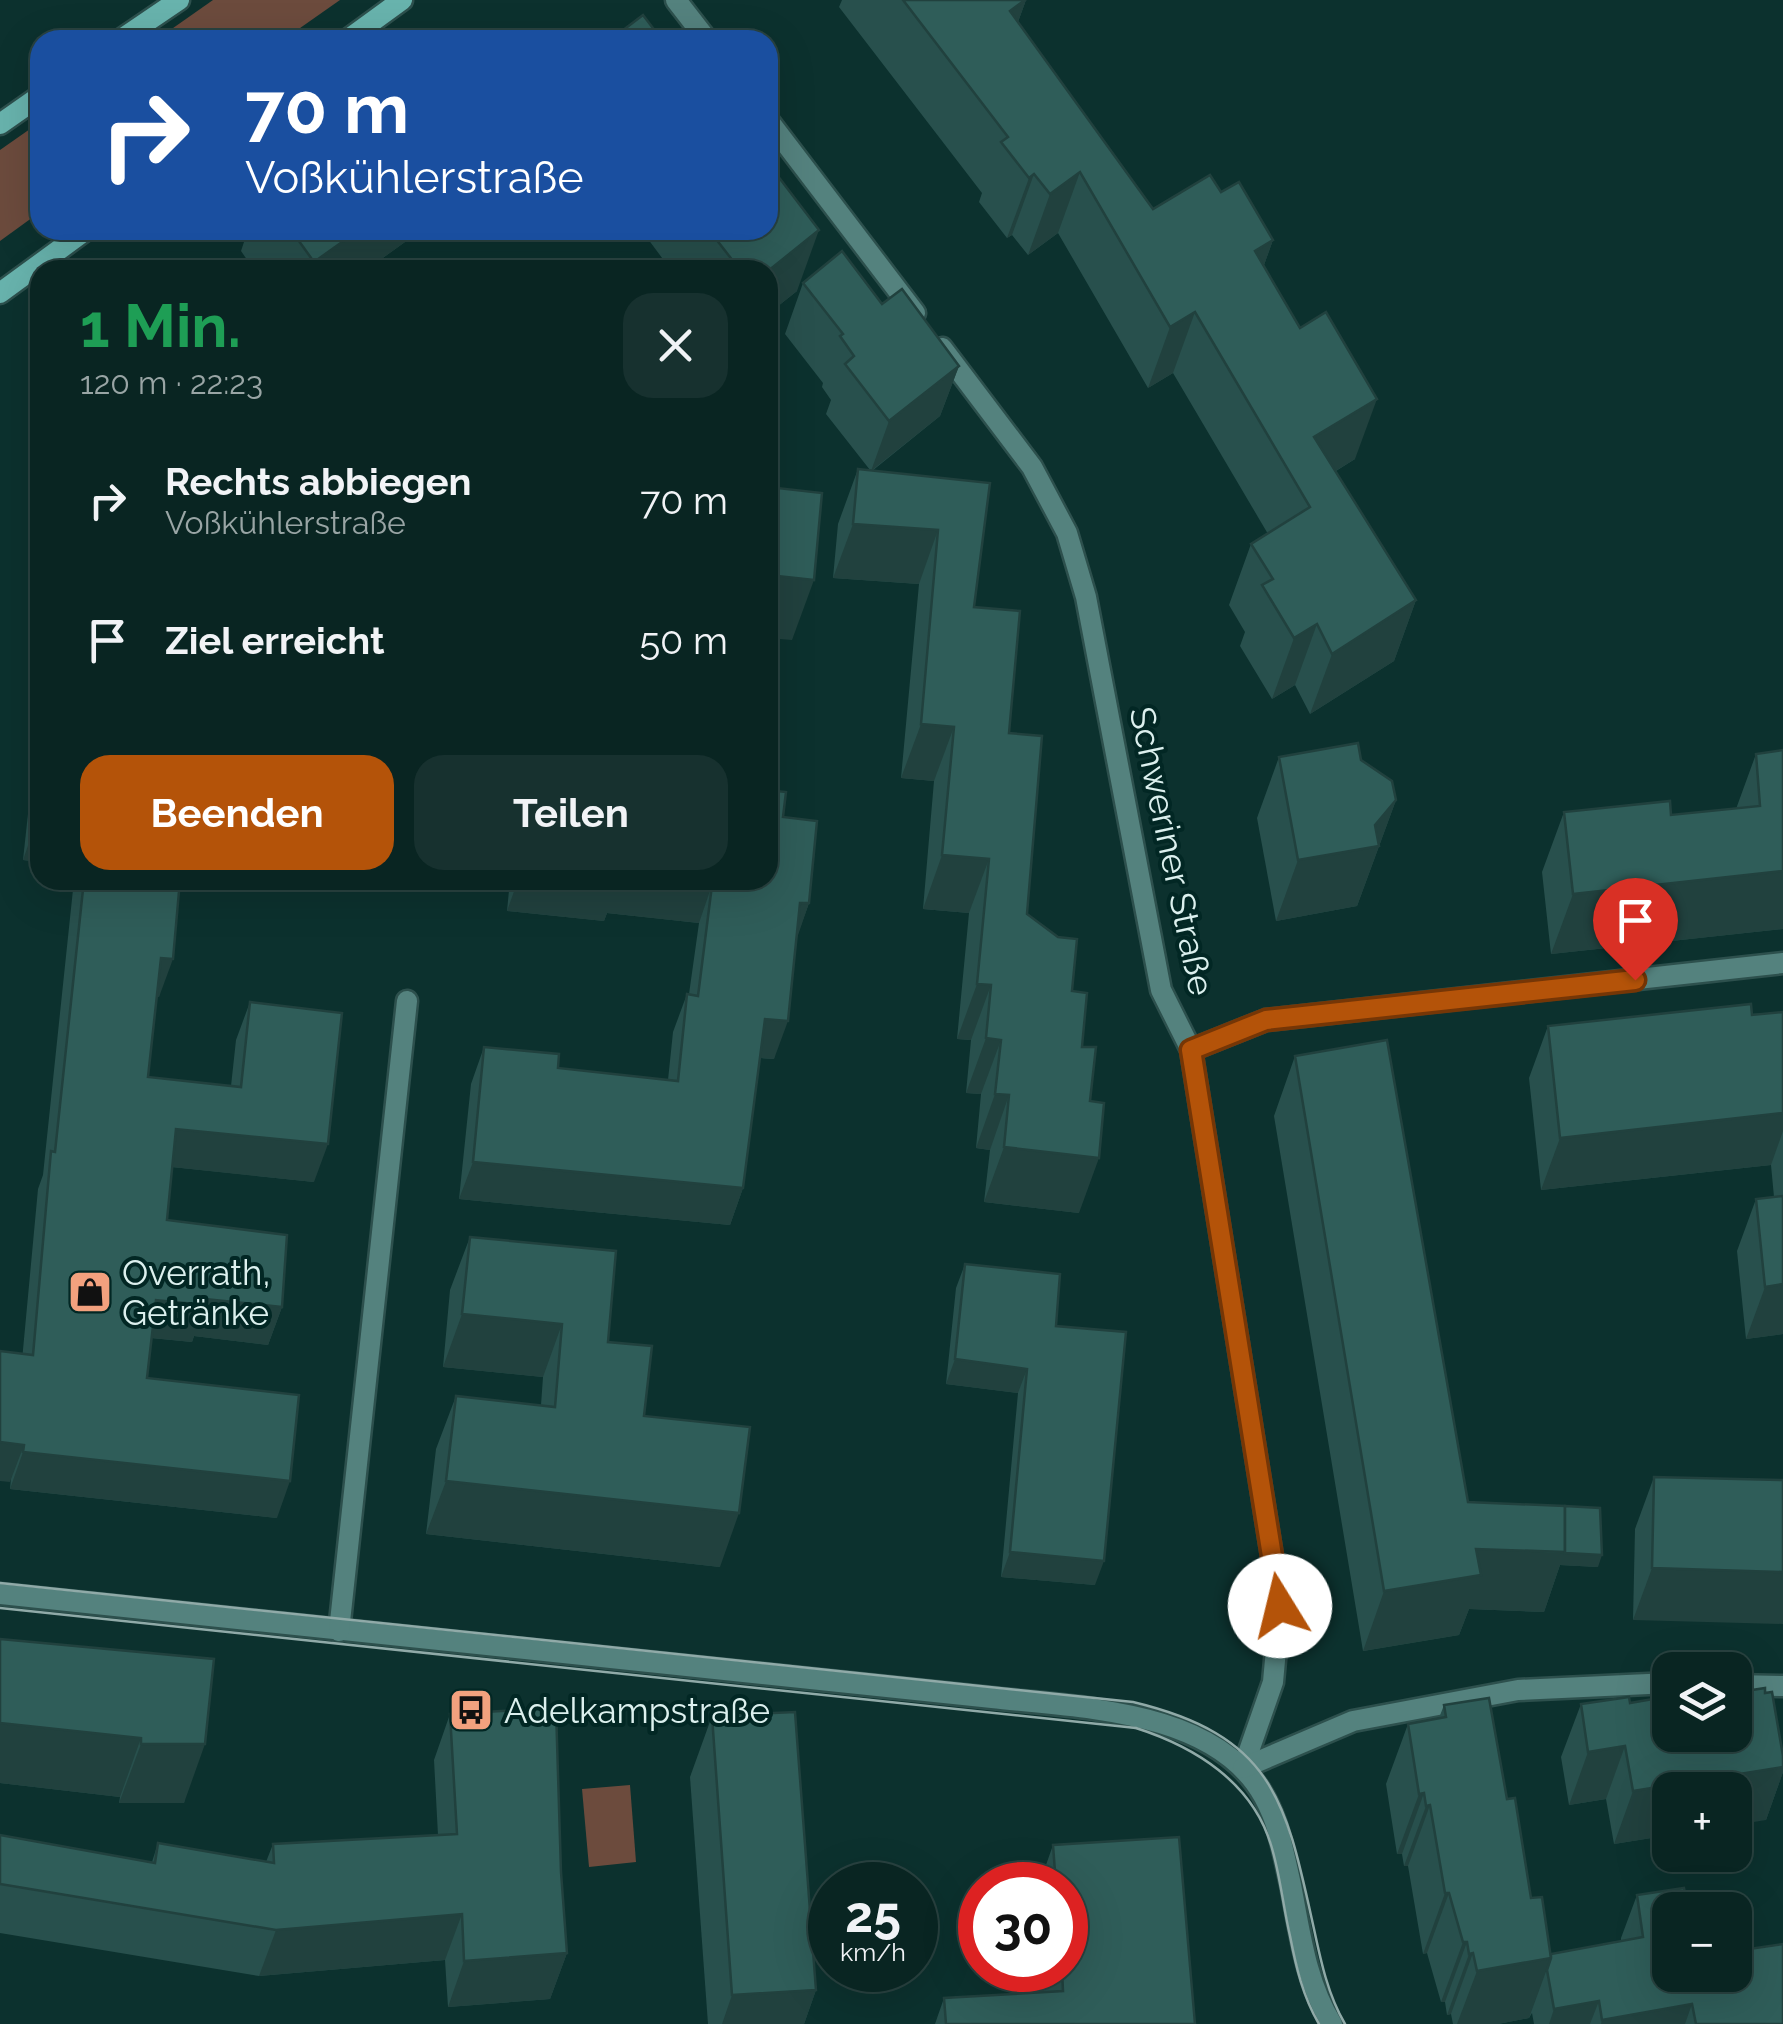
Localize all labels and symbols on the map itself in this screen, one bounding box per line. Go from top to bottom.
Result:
street label: Schweriner Straße [1121,703,1223,999]
pin [1593,878,1678,981]
place label: Overrath, Getränke [122,1252,270,1333]
shop icon: Overrath, Getränke [67,1269,113,1315]
position arrow [1228,1554,1332,1658]
bus stop icon: Adelkampstraße [448,1687,494,1733]
place label: Adelkampstraße [504,1690,770,1731]
speed limit sign: 30 [958,1862,1088,1992]

